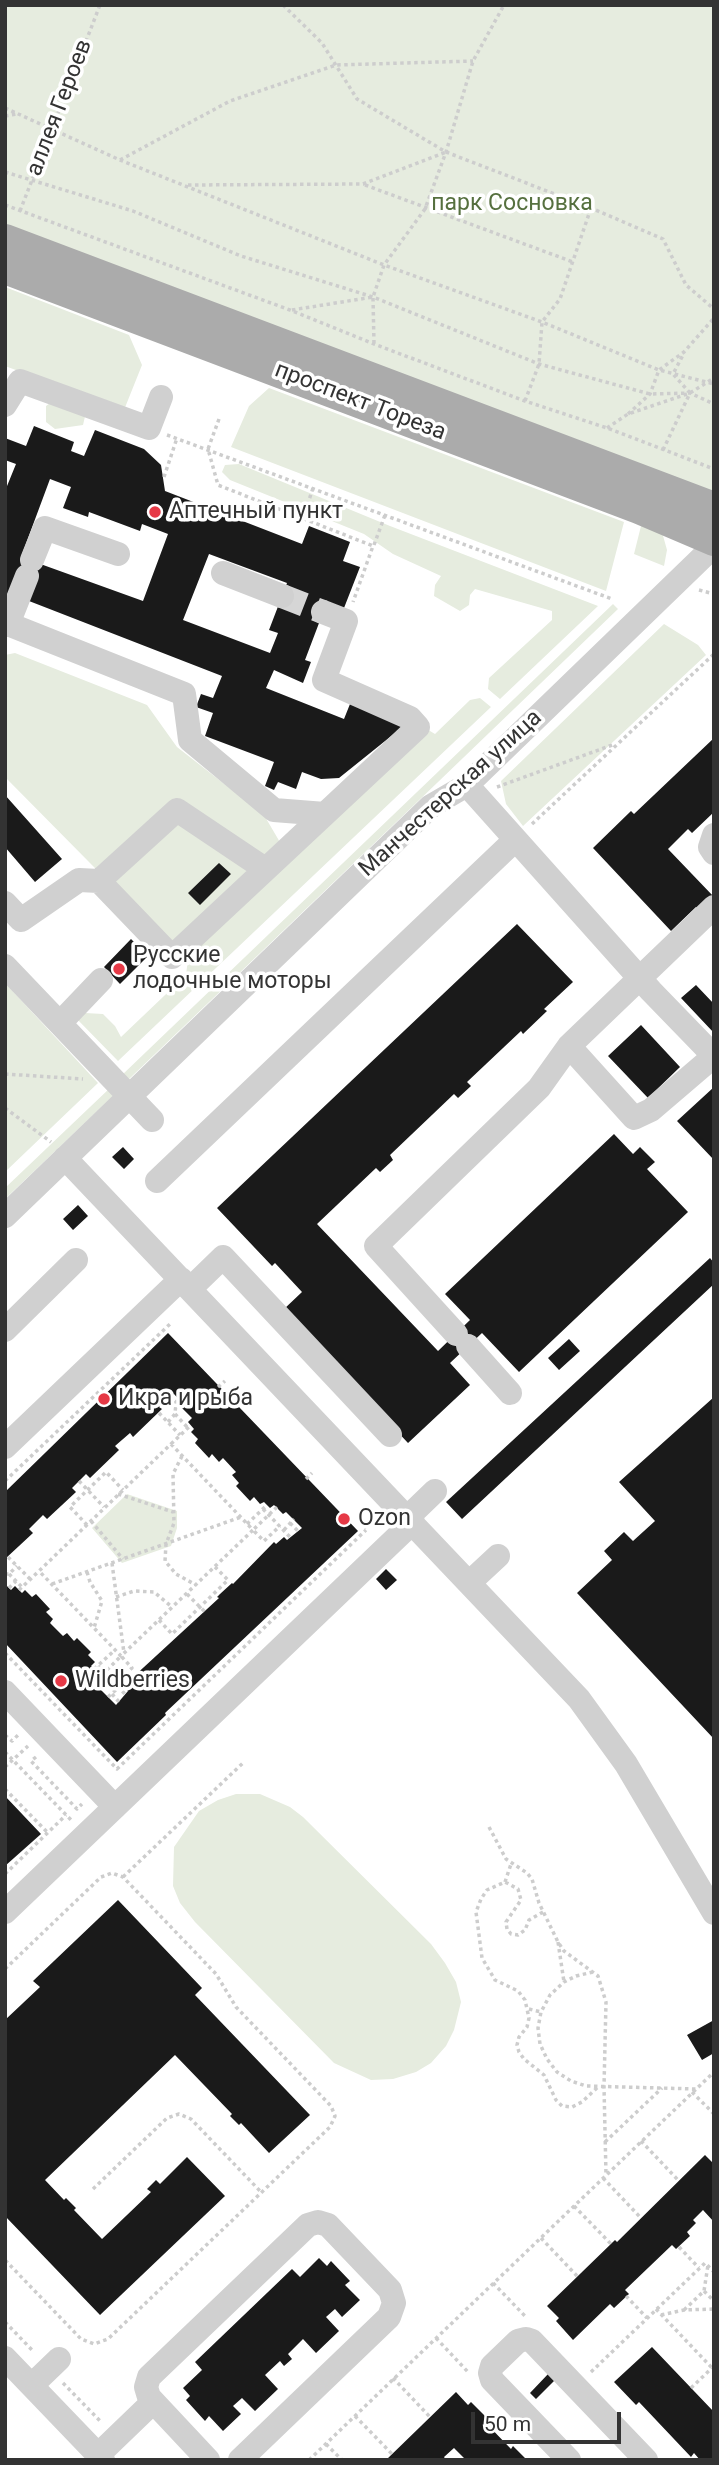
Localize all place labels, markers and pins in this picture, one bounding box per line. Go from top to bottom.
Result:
place label: Аптечный пункт [169,498,343,526]
marker: Аптечный пункт [147,504,163,520]
place label: Русские лодочные моторы [133,942,332,996]
marker: Русские лодочные моторы [111,961,127,977]
place label: Икра и рыба [118,1385,253,1413]
marker: Икра и рыба [96,1391,112,1407]
place label: Ozon [358,1505,411,1533]
marker: Ozon [336,1511,352,1527]
place label: Wildberries [75,1667,190,1695]
marker: Wildberries [53,1673,69,1689]

